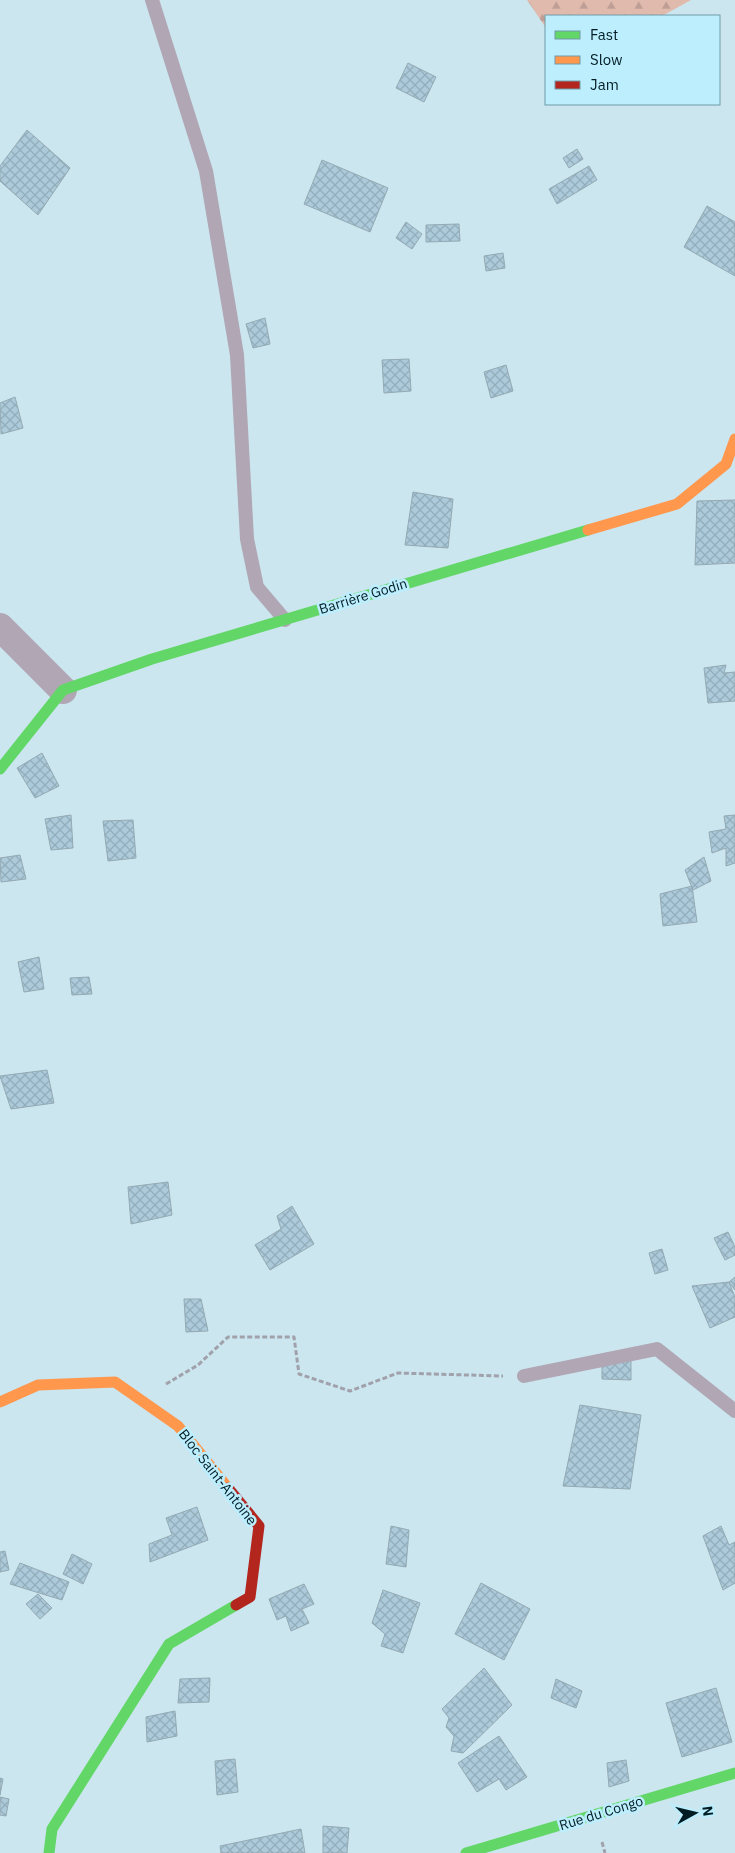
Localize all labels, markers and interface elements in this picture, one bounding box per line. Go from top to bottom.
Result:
legend [545,15,720,105]
text: Fast [590,25,618,44]
text: Slow [590,50,623,69]
text: Jam [590,75,619,94]
street label: Barrière Godin [317,574,409,618]
street label: Bloc Saint-Antoine [175,1425,261,1529]
north arrow [670,1788,720,1838]
street label: Rue du Congo [557,1792,645,1834]
text: N [698,1805,717,1817]

